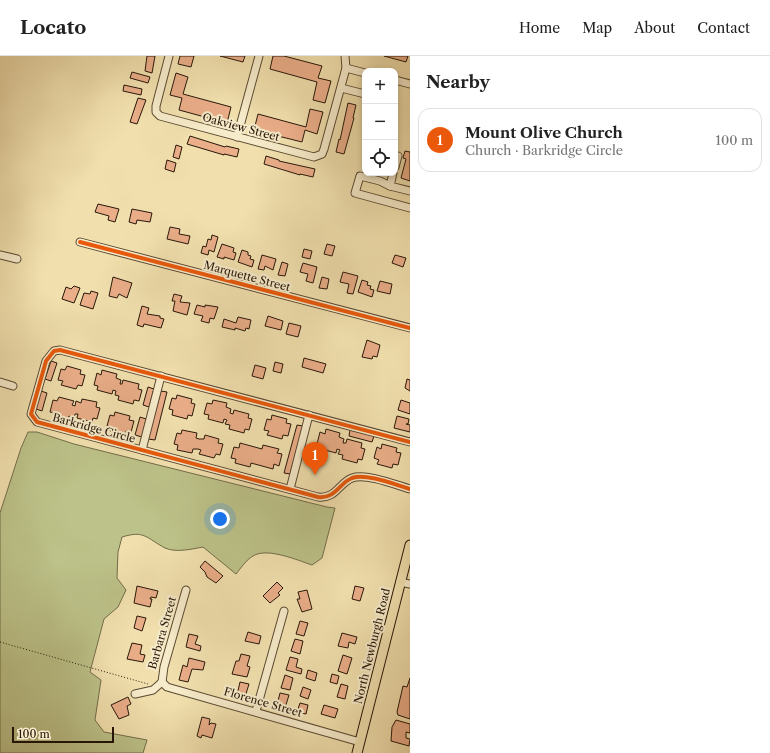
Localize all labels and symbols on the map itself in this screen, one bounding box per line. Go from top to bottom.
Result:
street label: Oakview Street [201,110,281,144]
street label: Marquette Street [202,258,292,294]
street label: Barkridge Circle [51,410,137,446]
pin: 1 [302,442,328,475]
your location [210,509,230,529]
street label: North Newburgh Road [351,586,393,705]
street label: Barbara Street [145,595,179,671]
street label: Florence Street [222,684,304,720]
scale bar [12,725,114,744]

